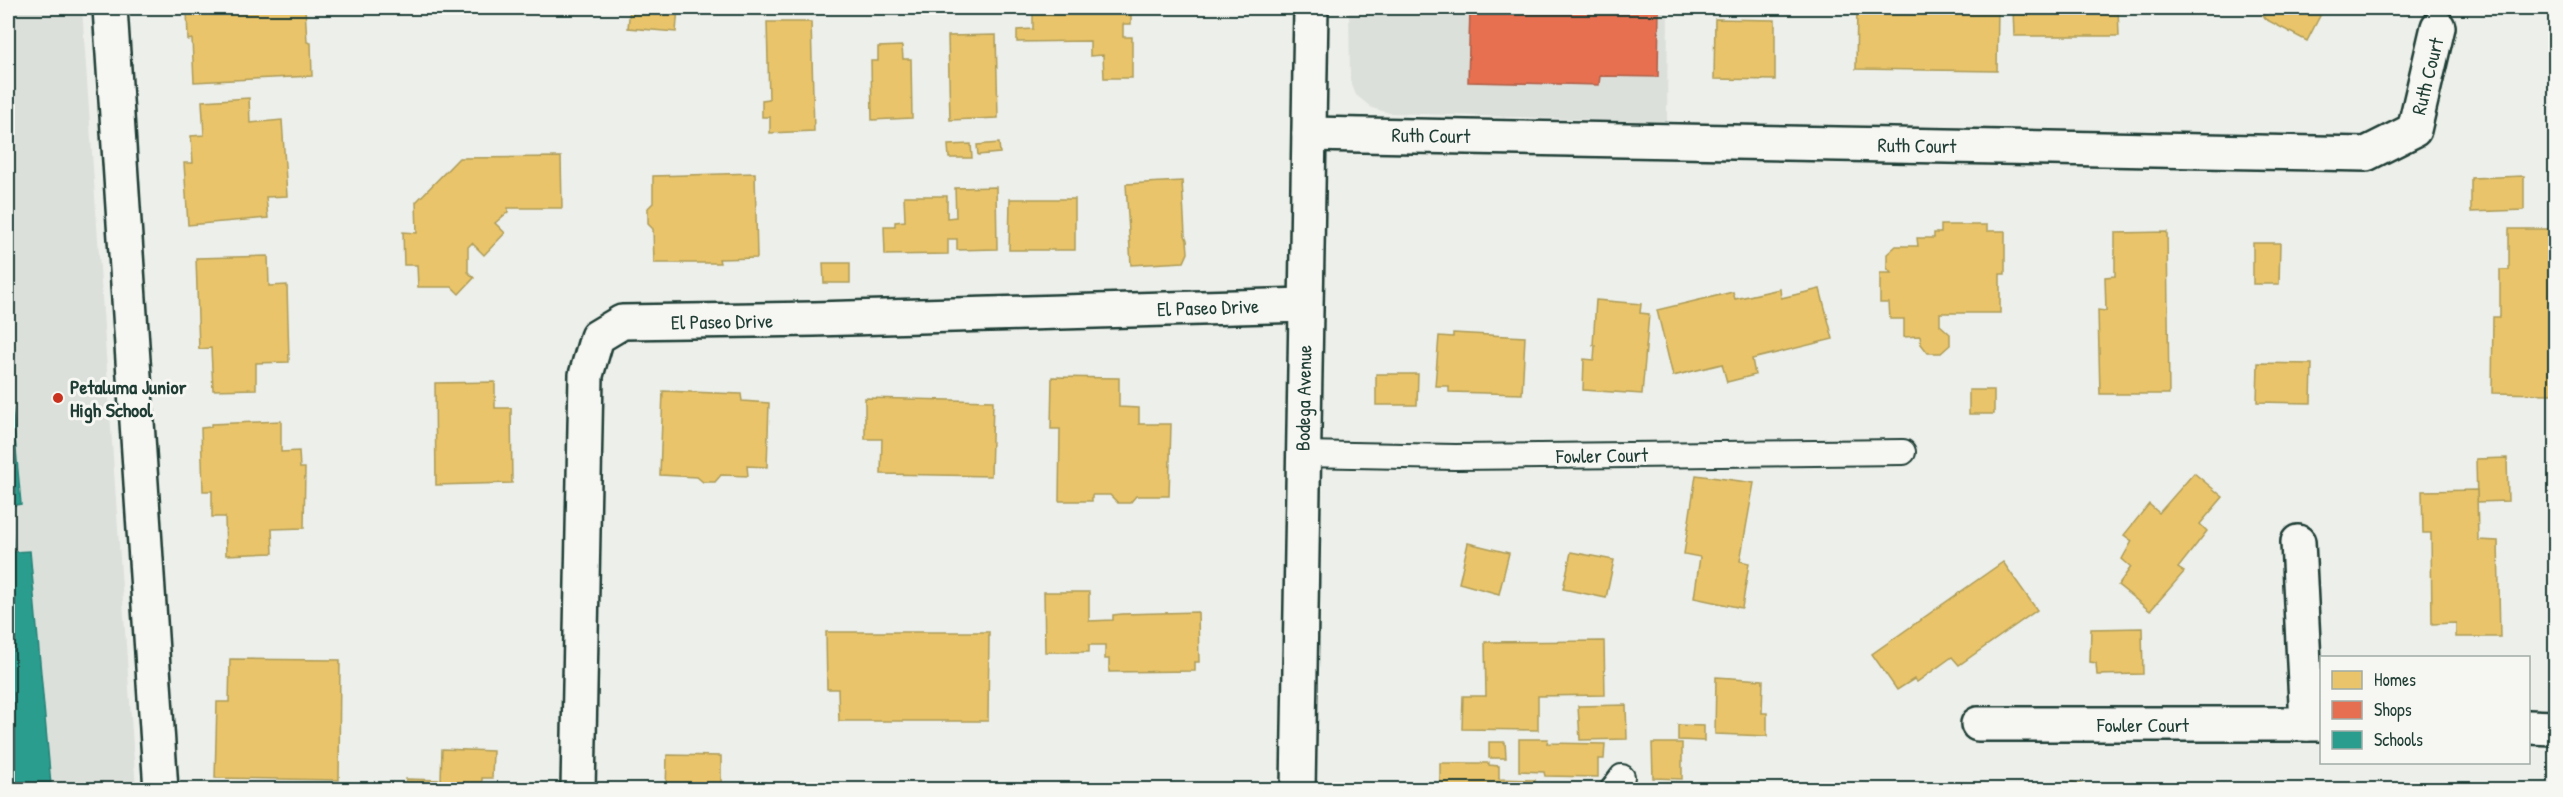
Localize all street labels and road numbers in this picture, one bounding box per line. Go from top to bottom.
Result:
street label: Ruth Court [2404,34,2450,117]
street label: Ruth Court [1391,121,1472,149]
street label: Ruth Court [1877,131,1958,159]
street label: El Paseo Drive [1156,292,1260,322]
street label: El Paseo Drive [671,307,773,335]
street label: Bodega Avenue [1289,345,1317,451]
street label: Fowler Court [1555,441,1649,469]
street label: Fowler Court [2096,711,2190,738]

